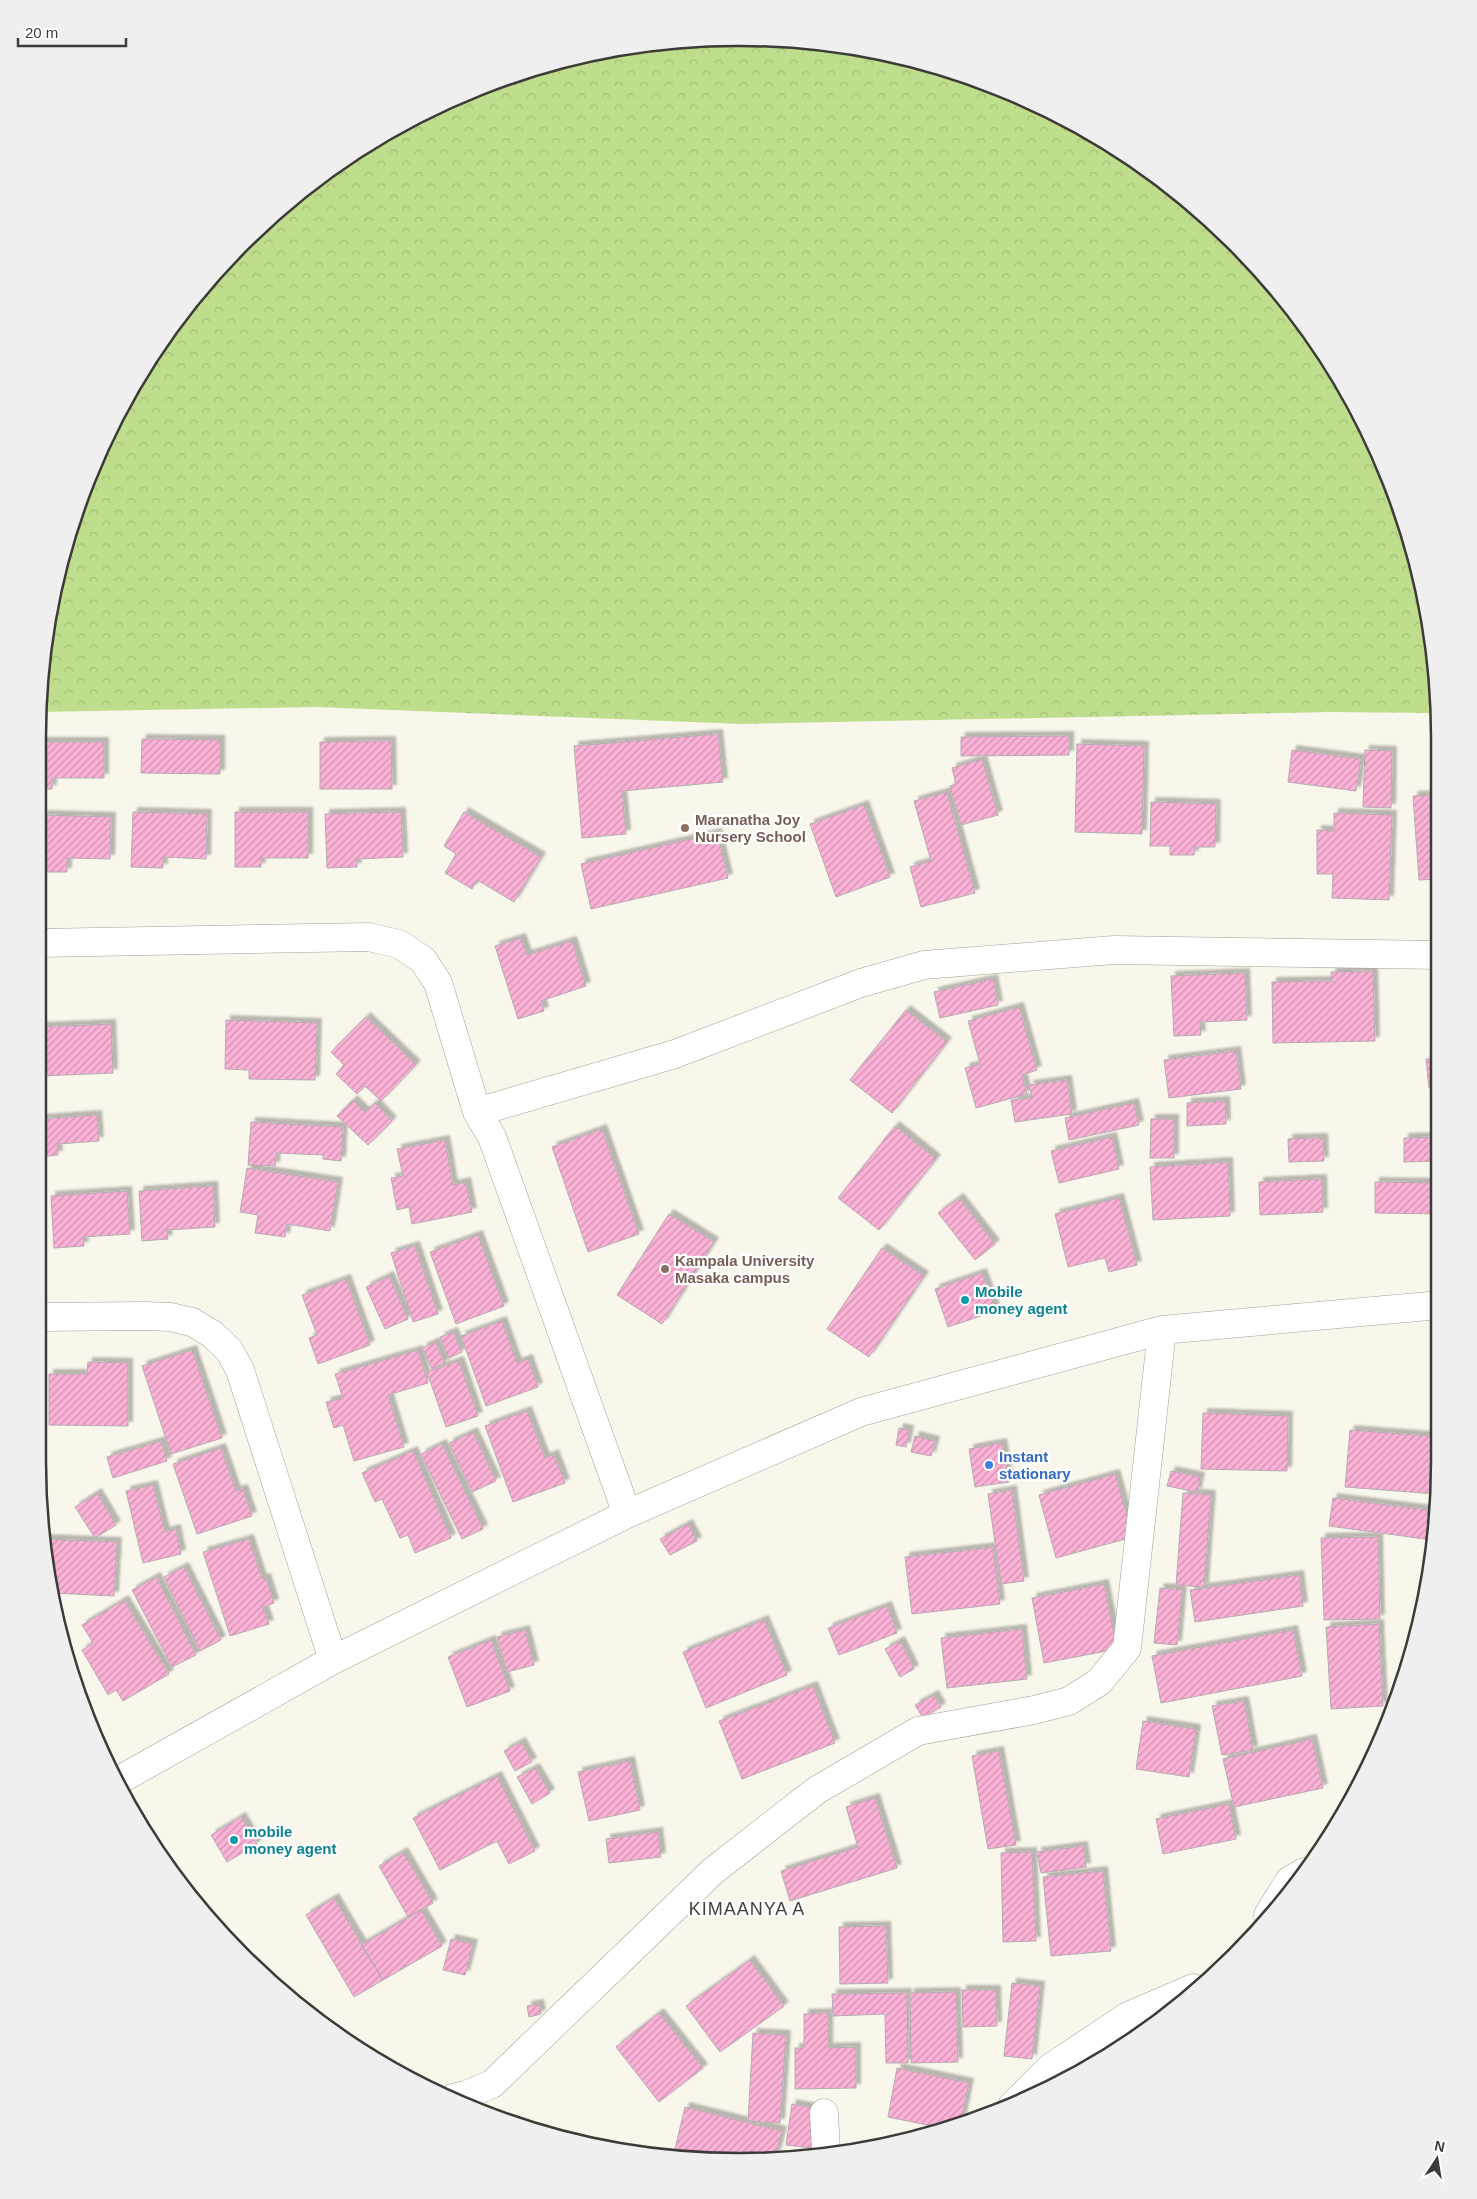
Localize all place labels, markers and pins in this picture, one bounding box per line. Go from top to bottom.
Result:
place label: Maranatha Joy Nursery School [695,811,806,845]
marker: Maranatha Joy Nursery School [679,822,691,834]
place label: Kampala University Masaka campus [675,1252,815,1286]
marker: Kampala University Masaka campus [659,1263,671,1275]
place label: Mobile money agent [975,1283,1068,1317]
marker: Mobile money agent [959,1294,971,1306]
place label: Instant stationary [999,1448,1071,1482]
marker: Instant stationary [983,1459,995,1471]
place label: mobile money agent [244,1823,337,1857]
marker: mobile money agent [228,1834,240,1846]

